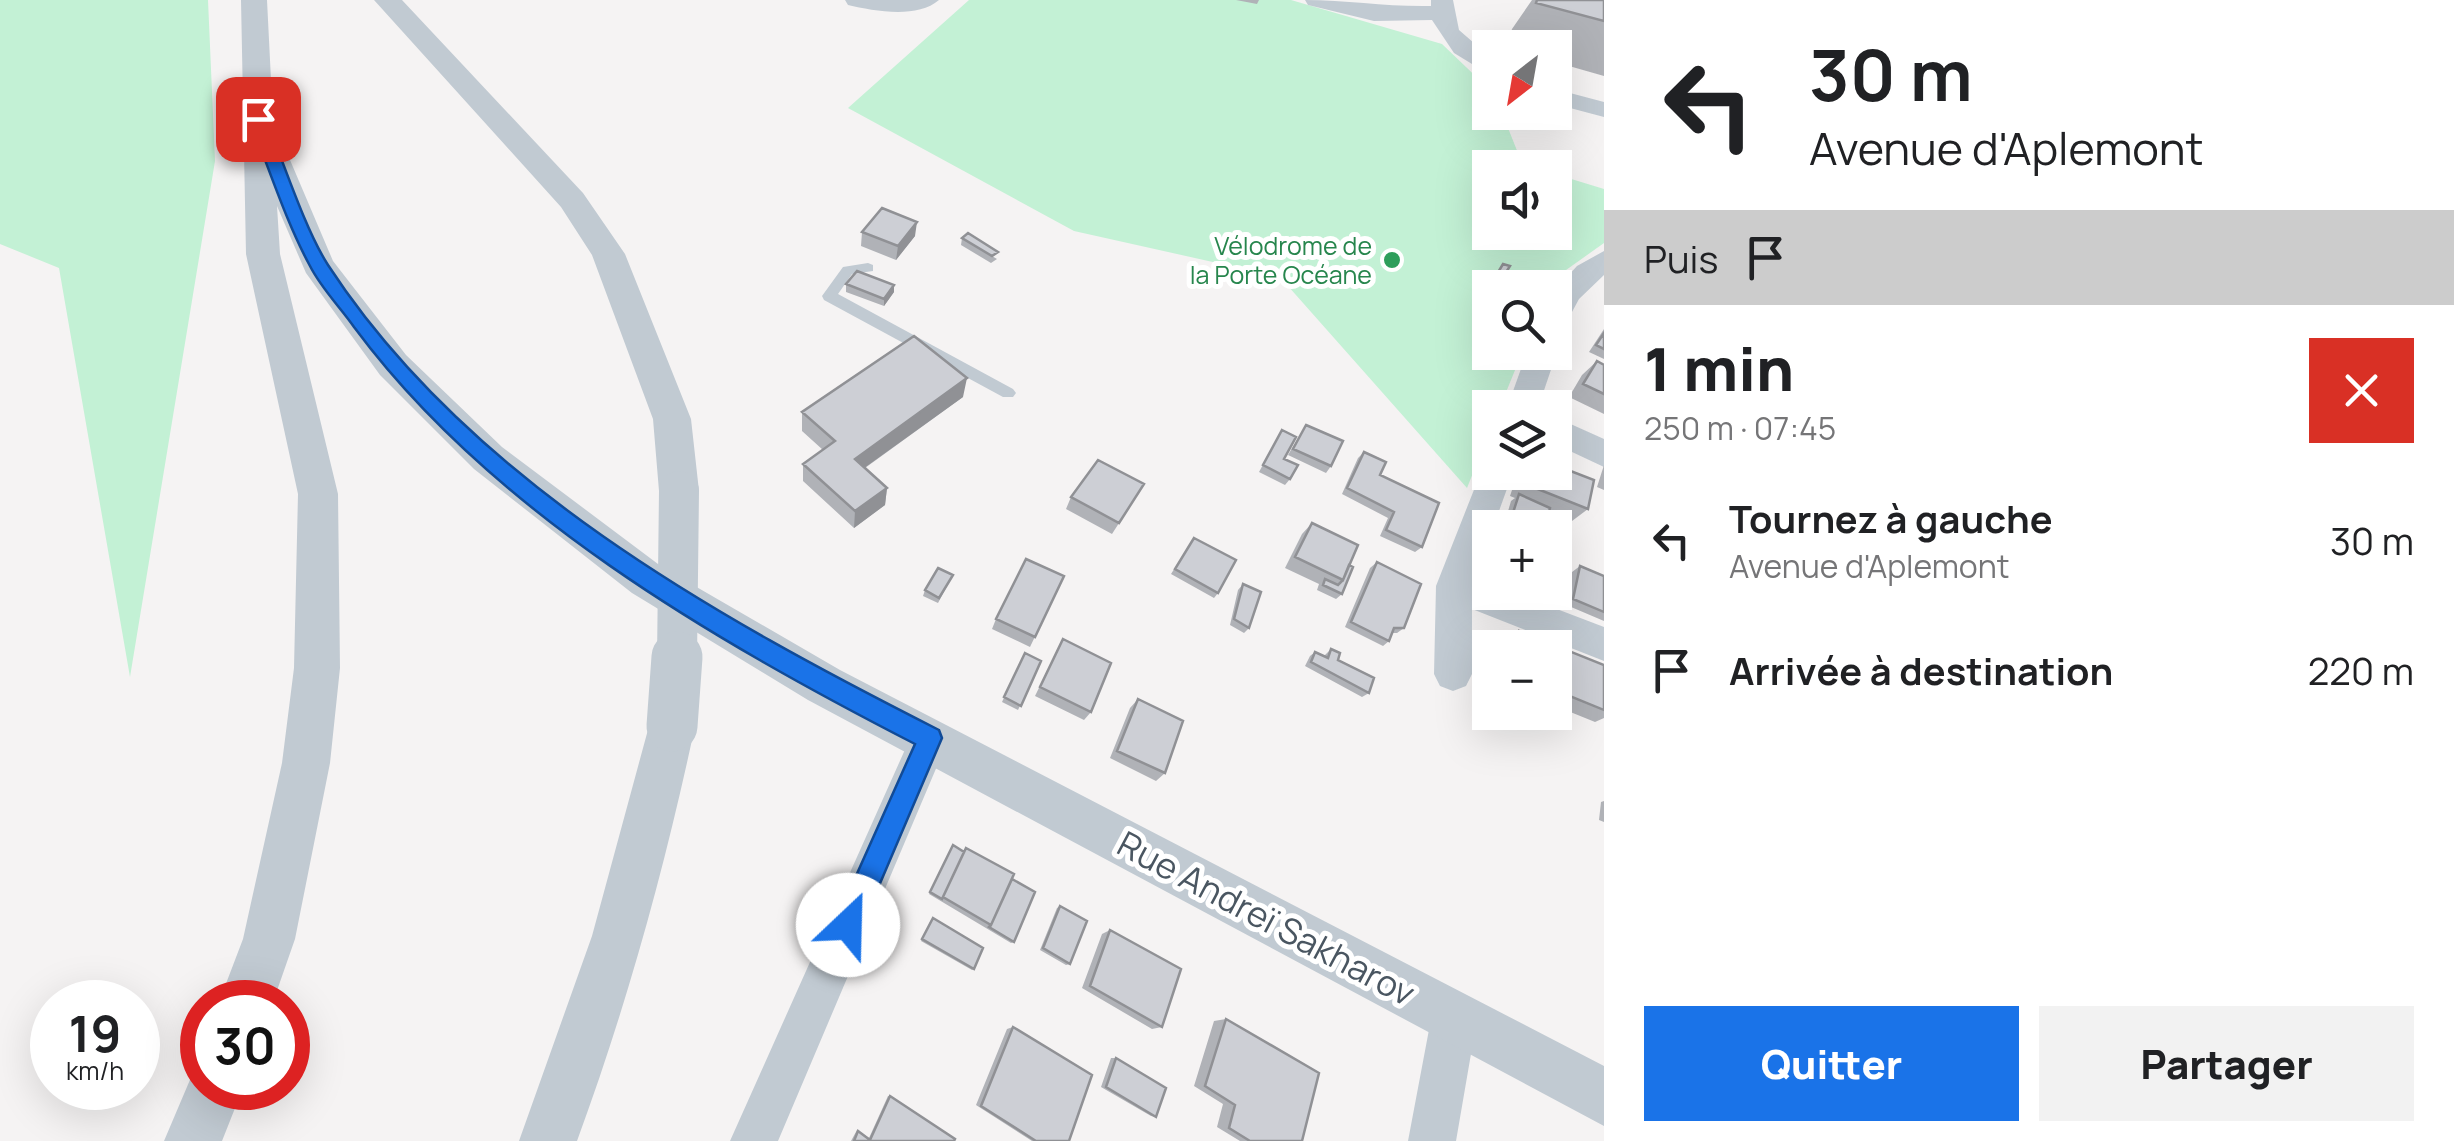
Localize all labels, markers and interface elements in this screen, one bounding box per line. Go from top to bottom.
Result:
text: 30 m [1809,26,1973,122]
north arrow [1472,30,1572,130]
map controls [1472,30,1572,730]
icon: left [1644,40,1774,170]
pin [216,77,301,162]
icon: arrive [231,92,286,147]
text: Avenue d'Aplemont [1809,117,2204,179]
button: sound [1472,150,1572,250]
place label: Vélodrome de la Porte Océane [1190,228,1372,292]
icon: arrive [1738,230,1793,285]
text: Puis [1644,232,1718,284]
marker: Vélodrome de la Porte Océane [1381,249,1403,271]
button: search [1472,270,1572,370]
text: 1 min [1644,327,1794,409]
button: close [2309,338,2414,443]
button: layers [1472,390,1572,490]
text: 250 m · 07:45 [1644,406,1836,450]
text: Tournez à gauche [1729,492,2053,544]
button: + [1472,510,1572,610]
icon: left [1644,513,1699,568]
text: 30 m [2330,514,2414,566]
text: Avenue d'Aplemont [1729,544,2010,588]
button: − [1472,630,1572,730]
icon: arrive [1644,643,1699,698]
text: Arrivée à destination [1729,644,2113,696]
text: 220 m [2308,644,2414,696]
street label: Rue Andreï Sakharov [1109,819,1424,1017]
position arrow [796,873,900,977]
speed limit sign: 30 [180,980,310,1110]
text: 19 [69,999,121,1067]
button: Quitter [1644,1006,2019,1121]
button: Partager [2039,1006,2414,1121]
text: km/h [66,1053,124,1088]

